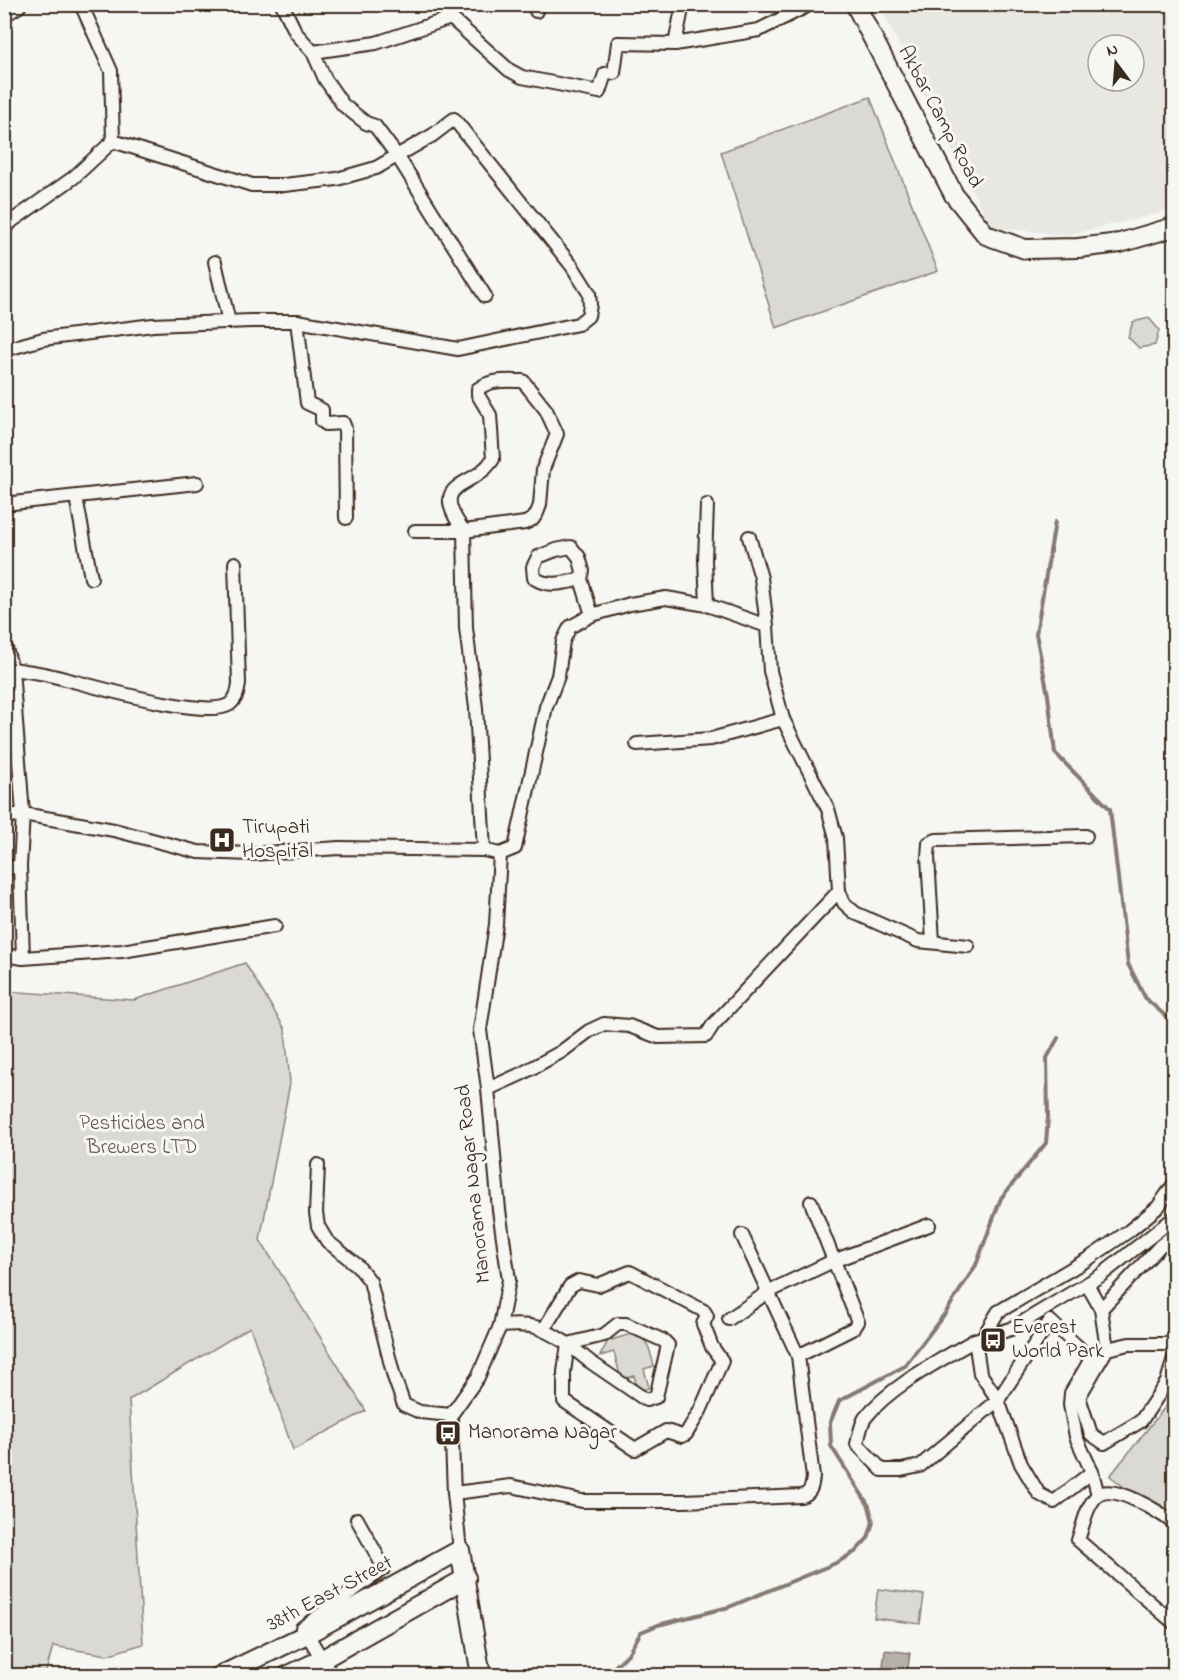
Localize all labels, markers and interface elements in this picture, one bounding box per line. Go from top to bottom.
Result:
north arrow [1086,33,1146,93]
text: N [1104,37,1121,64]
street label: Akbar Camp Road [890,40,990,194]
place label: Tirupati Hospital [242,813,313,867]
hospital icon: Tirupati Hospital [207,825,237,855]
street label: Manorama Nagar Road [449,1083,501,1285]
park label: Pesticides and Brewers LTD [79,1109,205,1163]
place label: Everest World Park [1012,1313,1105,1367]
bus stop icon: Everest World Park [978,1325,1008,1355]
bus stop icon: Manorama Nagar [433,1418,463,1448]
place label: Manorama Nagar [468,1418,617,1450]
street label: 38th East Street [262,1548,398,1640]

